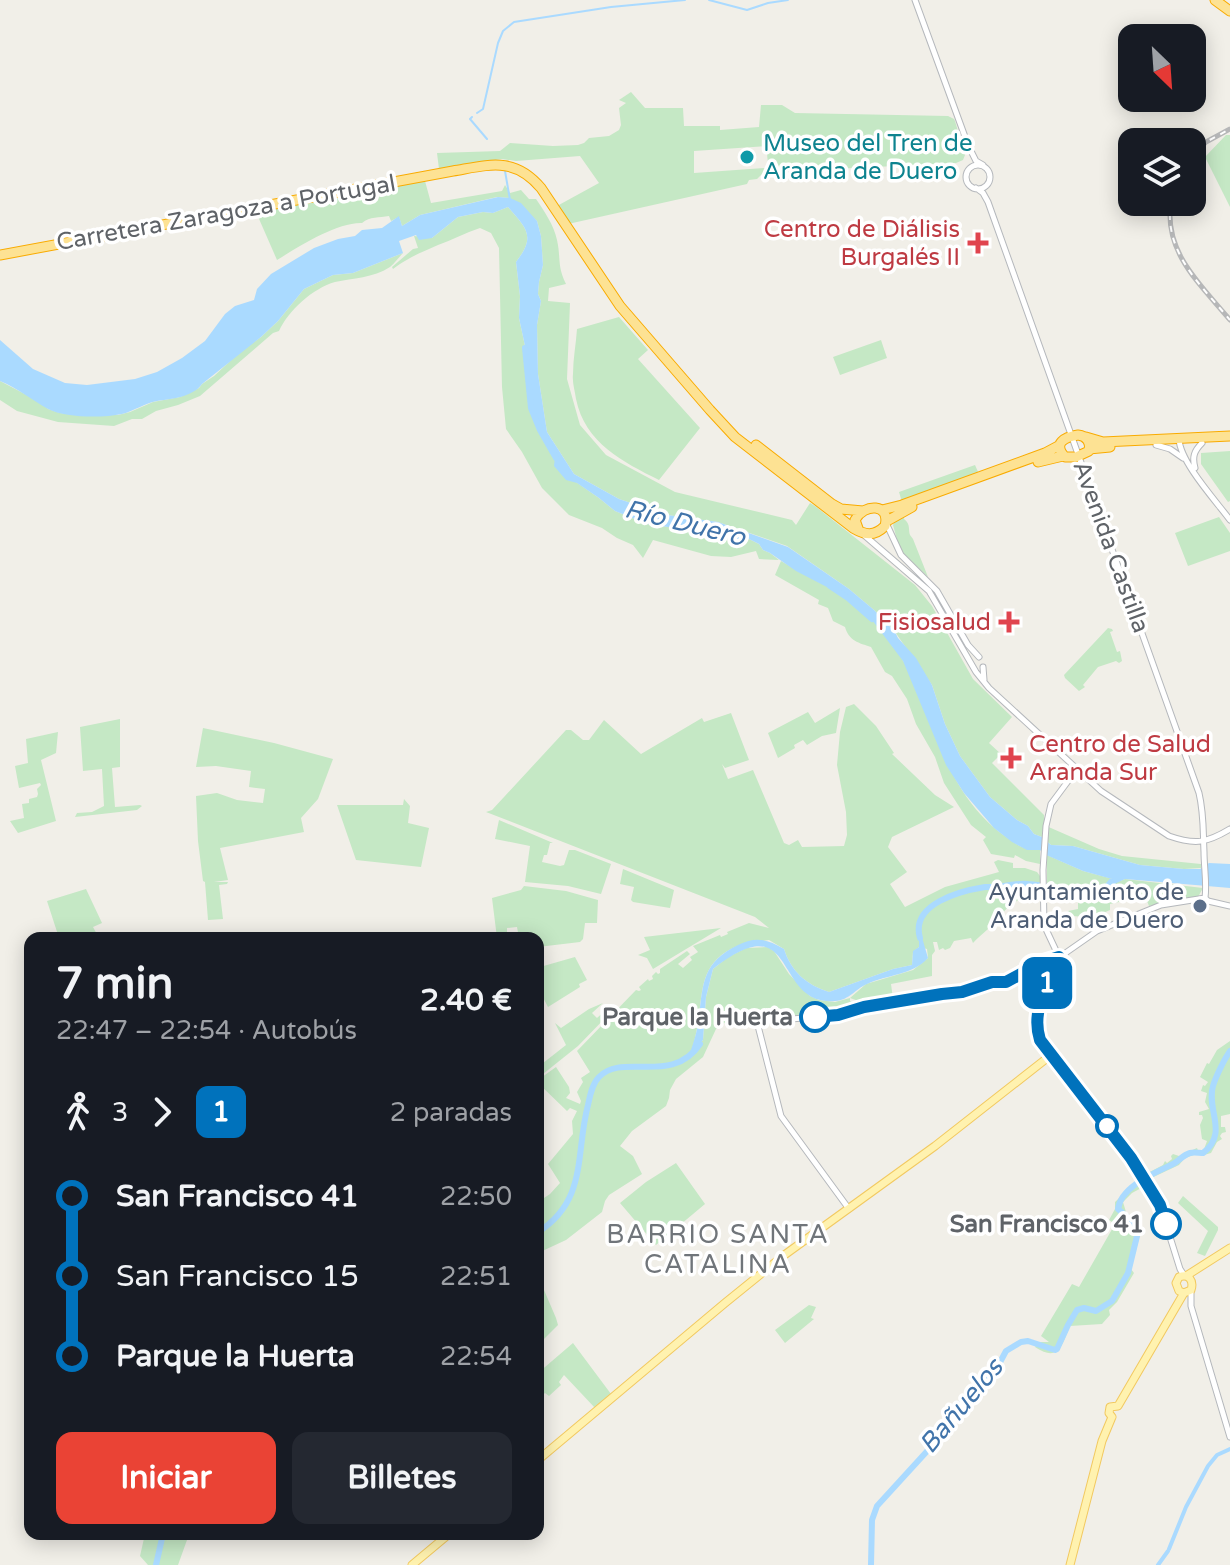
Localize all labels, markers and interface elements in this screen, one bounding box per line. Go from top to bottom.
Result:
north arrow [1118,24,1206,112]
map controls [1118,24,1206,216]
button: layers [1118,128,1206,216]
place label: Museo del Tren de Aranda de Duero [763,129,973,186]
marker: Museo del Tren de Aranda de Duero [738,148,756,166]
street label: Carretera Zaragoza a Portugal [54,169,398,257]
place label: Centro de Diálisis Burgalés II [764,215,960,272]
marker: Centro de Diálisis Burgalés II [967,232,989,254]
street label: Avenida Castilla [1066,457,1156,637]
water label: Río Duero [622,493,749,553]
place label: Fisiosalud [878,608,991,637]
marker: Fisiosalud [998,611,1020,633]
place label: Centro de Salud Aranda Sur [1029,730,1211,787]
marker: Centro de Salud Aranda Sur [1000,747,1022,769]
place label: Ayuntamiento de Aranda de Duero [988,878,1184,935]
marker: Ayuntamiento de Aranda de Duero [1191,897,1209,915]
line badge: 1 [1021,957,1073,1009]
text: 7 min [56,958,173,1011]
text: 1 [1038,966,1056,1000]
text: 2.40 € [420,982,512,1019]
marker: Parque la Huerta [800,1002,830,1032]
place label: Parque la Huerta [602,1003,793,1032]
text: 22:47 – 22:54 · Autobús [56,1015,357,1046]
icon: walk [56,1090,100,1134]
icon: forward [140,1090,184,1134]
text: 1 [212,1095,230,1129]
text: 3 [112,1097,128,1128]
text: 2 paradas [390,1097,512,1128]
unlabelled marker [1096,1115,1118,1137]
text: San Francisco 41 [116,1178,359,1215]
text: 22:50 [440,1181,512,1212]
marker: San Francisco 41 [1151,1209,1181,1239]
place label: San Francisco 41 [950,1210,1144,1239]
district label: BARRIO SANTA CATALINA [606,1219,830,1280]
text: San Francisco 15 [116,1258,359,1295]
text: 22:51 [440,1261,512,1292]
text: Parque la Huerta [116,1338,355,1375]
text: 22:54 [440,1341,512,1372]
water label: Bañuelos [913,1351,1010,1460]
button: Iniciar [56,1432,276,1524]
button: Billetes [292,1432,512,1524]

